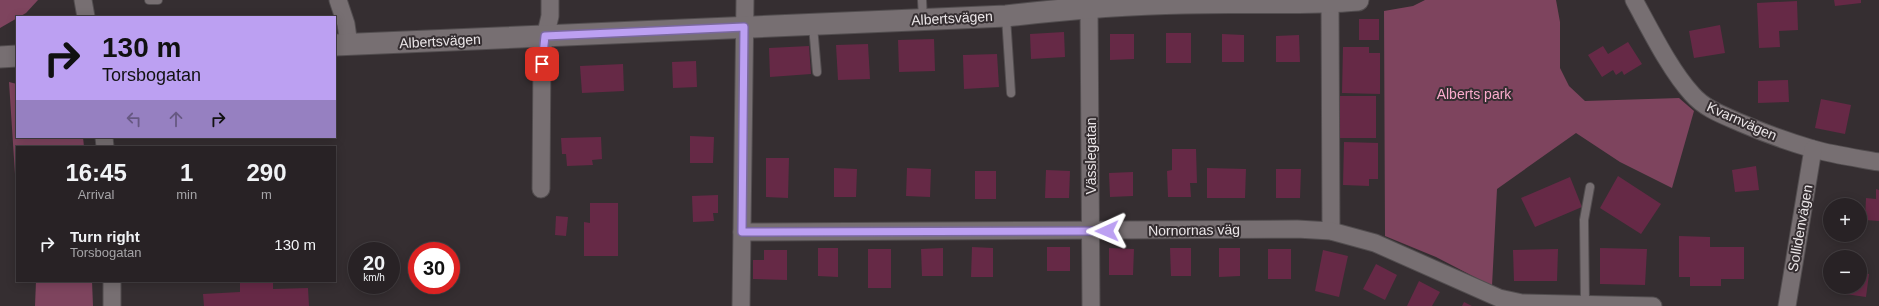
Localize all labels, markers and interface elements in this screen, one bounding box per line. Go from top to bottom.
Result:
street label: Albertsvägen [911,8,993,28]
street label: Albertsvägen [399,31,481,51]
icon: right [36,32,88,84]
text: 130 m [102,32,181,63]
pin [525,47,559,81]
icon: arrive [531,53,553,75]
text: Torsbogatan [102,65,201,85]
park label: Alberts park [1437,86,1512,102]
street label: Kvarnvägen [1705,98,1779,144]
icon: left [123,108,145,130]
icon: ahead [165,108,187,130]
icon: right [207,108,229,130]
street label: Vässlegatan [1083,117,1099,195]
text: 16:45 [65,159,127,186]
text: 1 [180,159,193,186]
text: 290 [247,159,287,186]
street label: Sollidenvägen [1784,183,1816,273]
text: Arrival [78,187,115,202]
text: min [176,187,197,202]
text: m [261,187,272,202]
map controls [1823,198,1867,294]
button: + [1823,198,1867,242]
position arrow [1086,210,1128,252]
street label: Nornornas väg [1148,221,1240,239]
text: Turn right [70,228,140,245]
icon: right [36,233,58,255]
text: 130 m [274,236,316,253]
speed limit sign: 30 [408,242,460,294]
text: Torsbogatan [70,245,142,260]
button: − [1823,250,1867,294]
text: 20 [363,252,385,274]
text: km/h [363,272,385,283]

